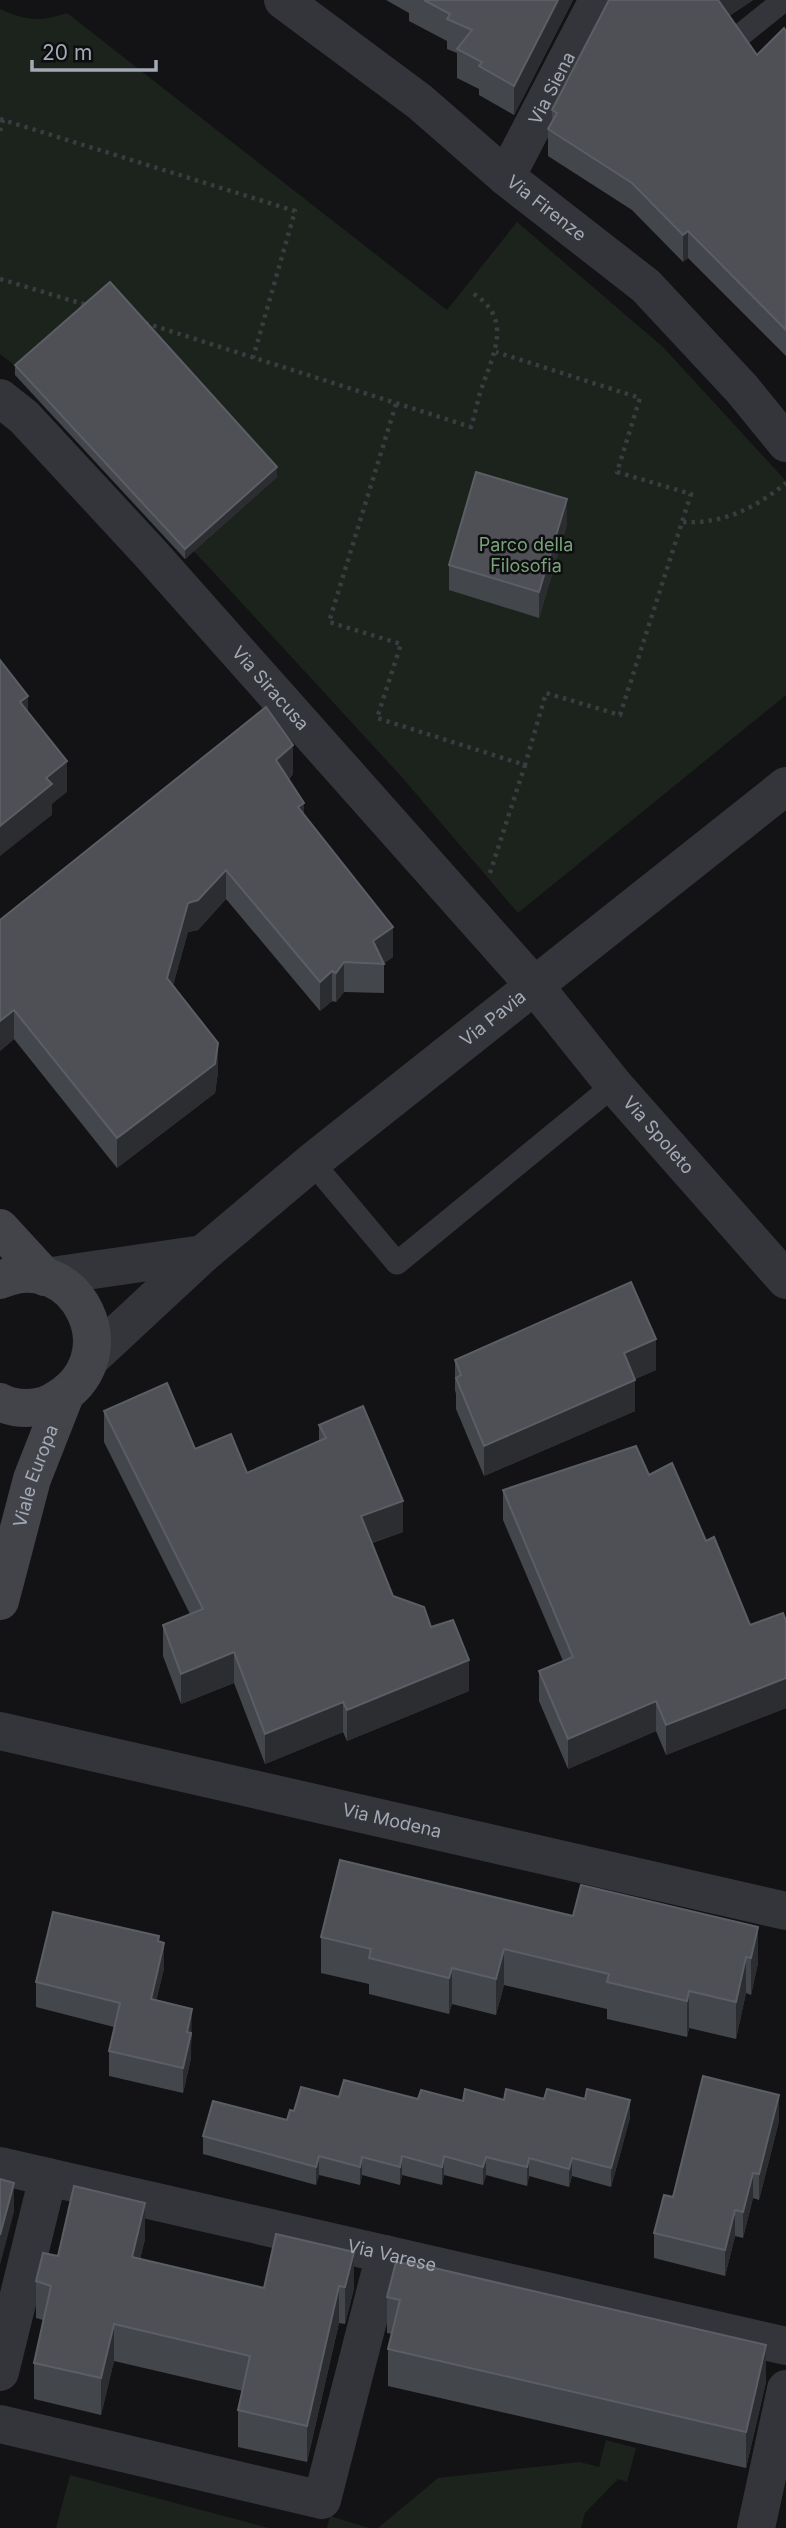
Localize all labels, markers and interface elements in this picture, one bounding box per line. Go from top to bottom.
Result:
scale bar [32,28,156,72]
text: 20 m [42,40,92,65]
street label: Via Siena [524,48,579,128]
street label: Via Firenze [503,171,590,245]
park label: Parco della Filosofia [479,534,573,576]
street label: Via Siracusa [228,642,313,734]
street label: Via Pavia [456,986,530,1050]
street label: Via Spoleto [619,1092,699,1178]
street label: Viale Europa [9,1422,62,1529]
street label: Via Modena [340,1799,444,1842]
street label: Via Varese [345,2235,438,2276]

